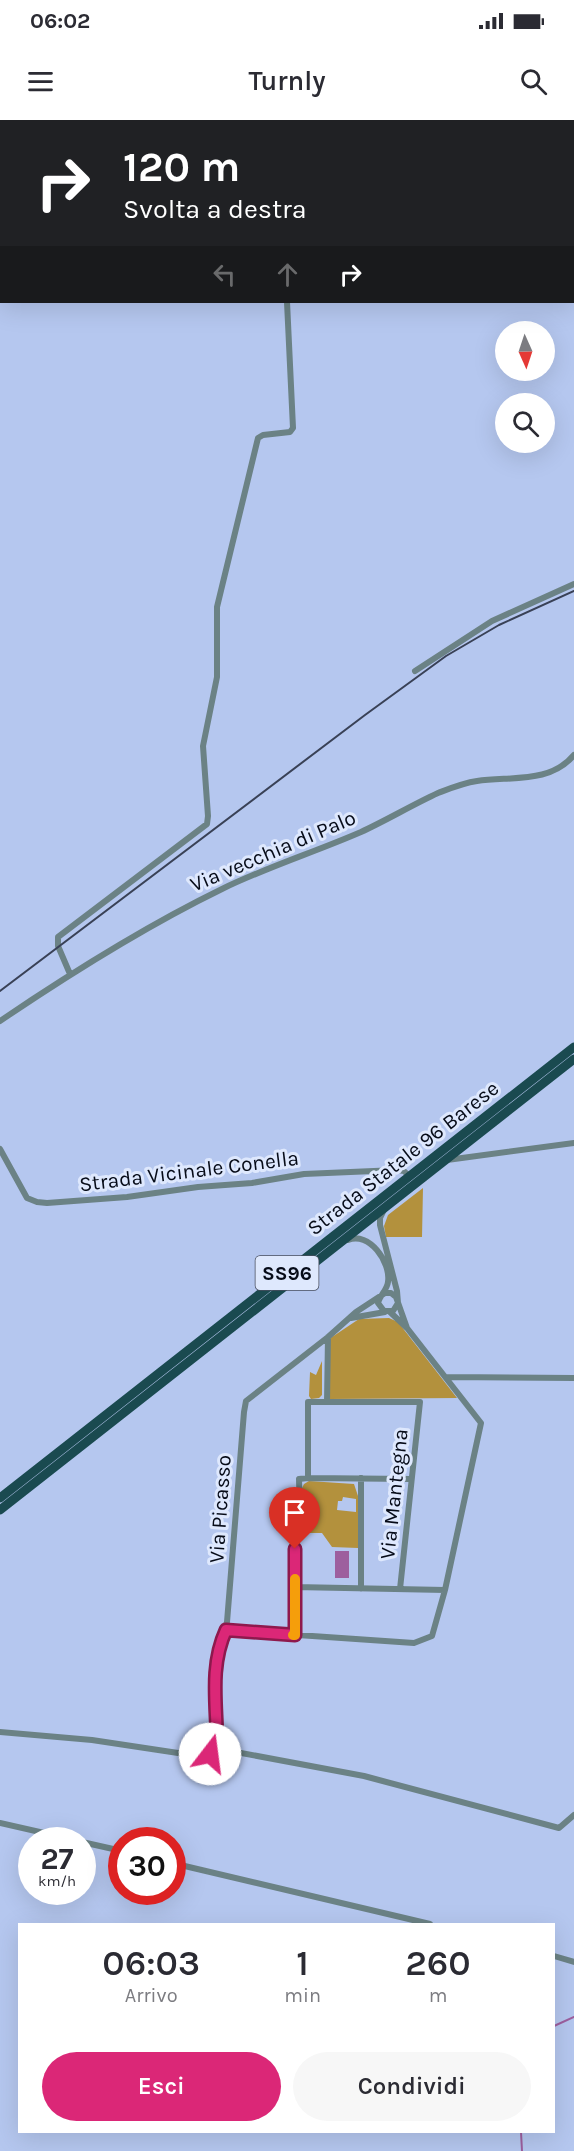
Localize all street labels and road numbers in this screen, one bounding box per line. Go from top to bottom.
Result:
street label: Via vecchia di Palo [187,805,359,897]
street label: Strada Statale 96 Barese [303,1076,503,1240]
street label: Strada Vicinale Conella [78,1146,300,1196]
road number: SS96 [256,1256,318,1290]
street label: Via Mantegna [375,1427,413,1561]
street label: Via Picasso [204,1454,236,1564]

